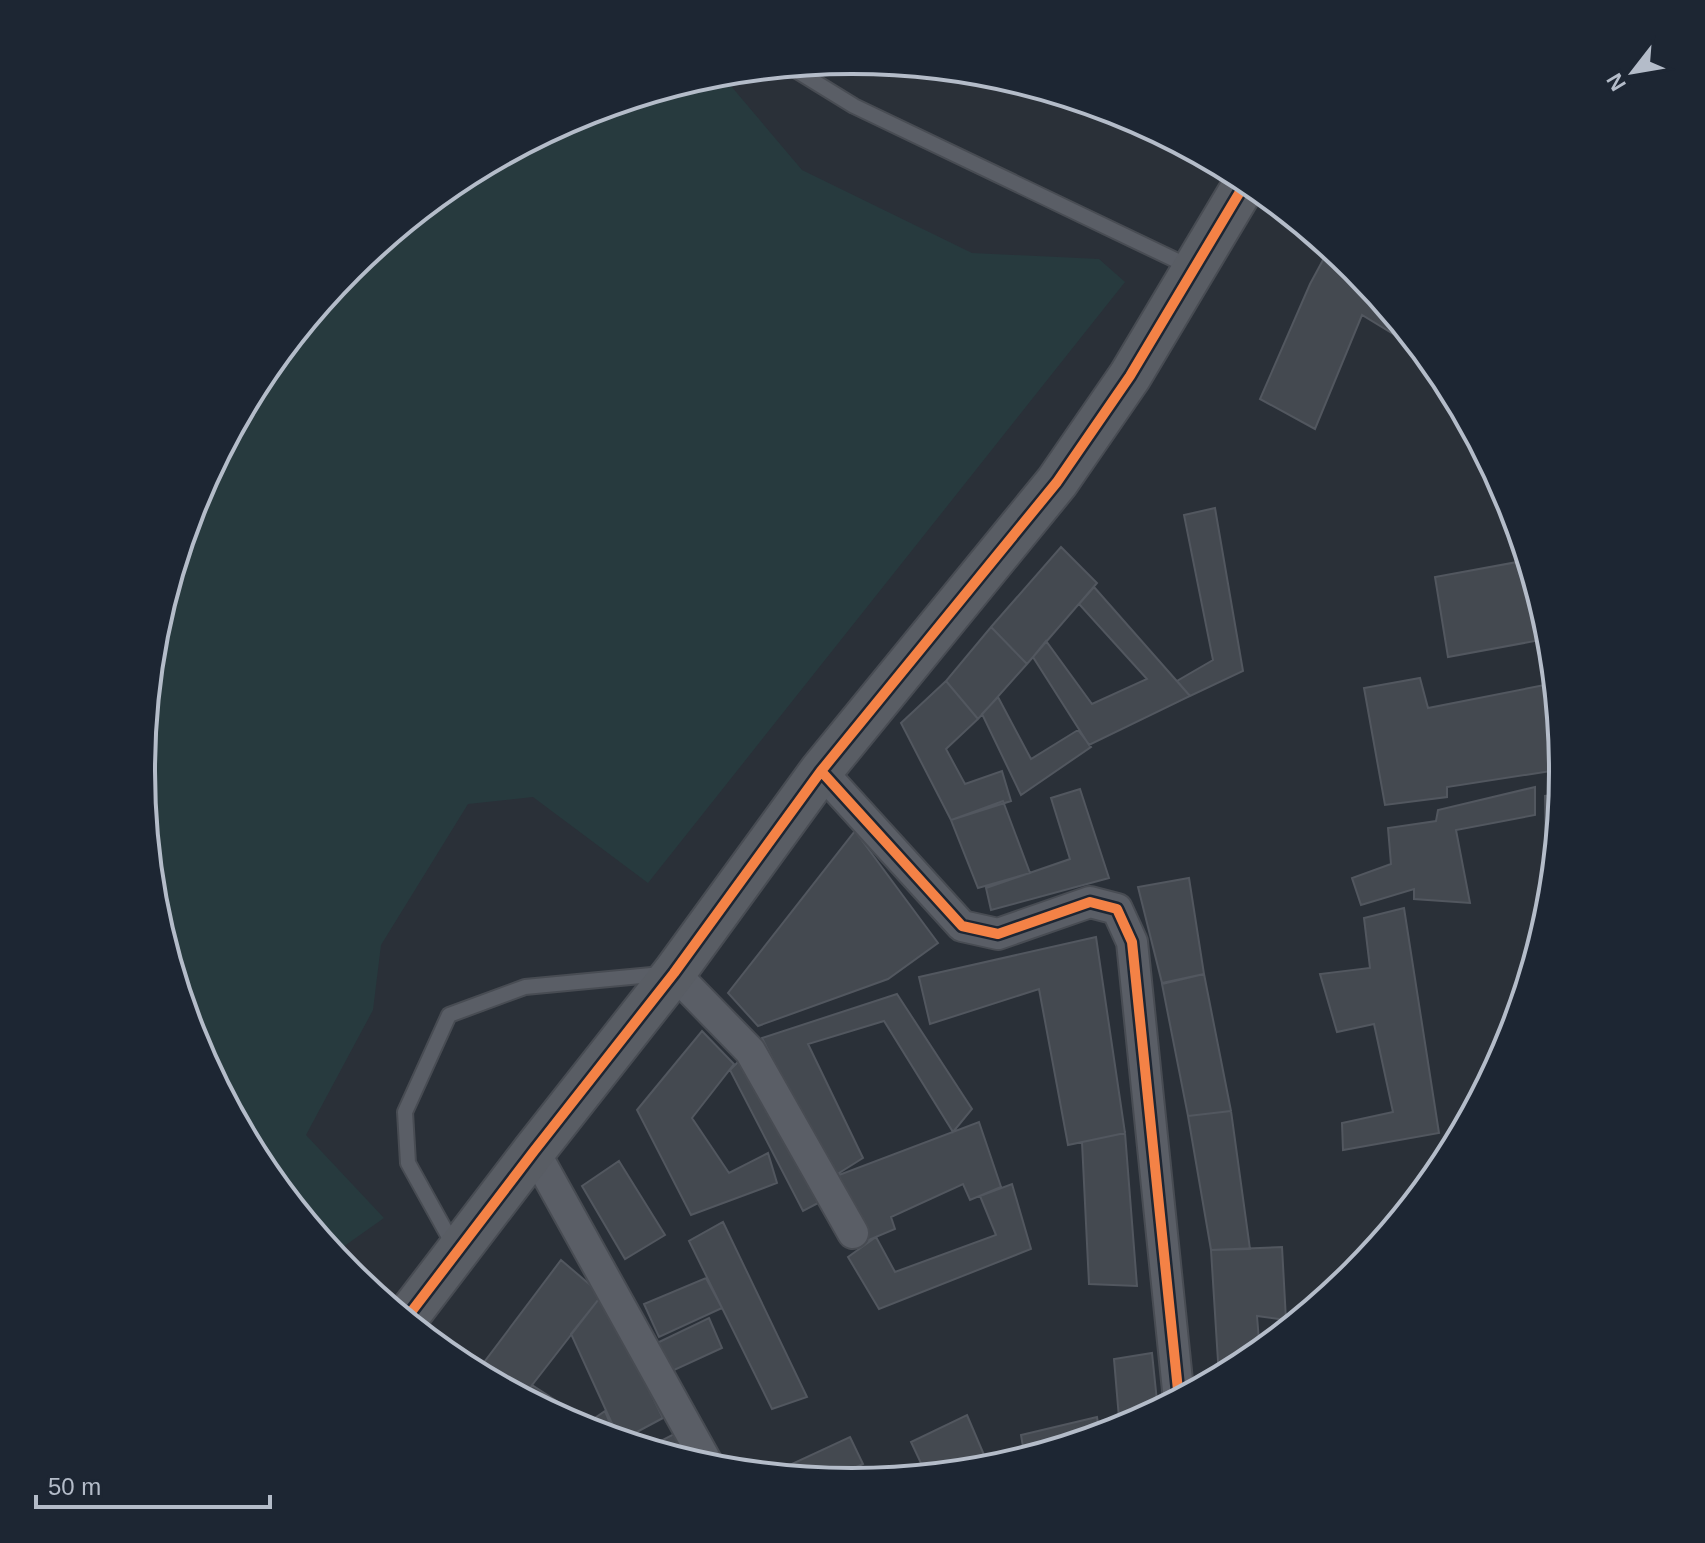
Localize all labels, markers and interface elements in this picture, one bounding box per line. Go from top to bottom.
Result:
north arrow [1593,32,1673,112]
text: N [1601,69,1631,95]
scale bar [36,1459,270,1509]
text: 50 m [48,1473,101,1500]

